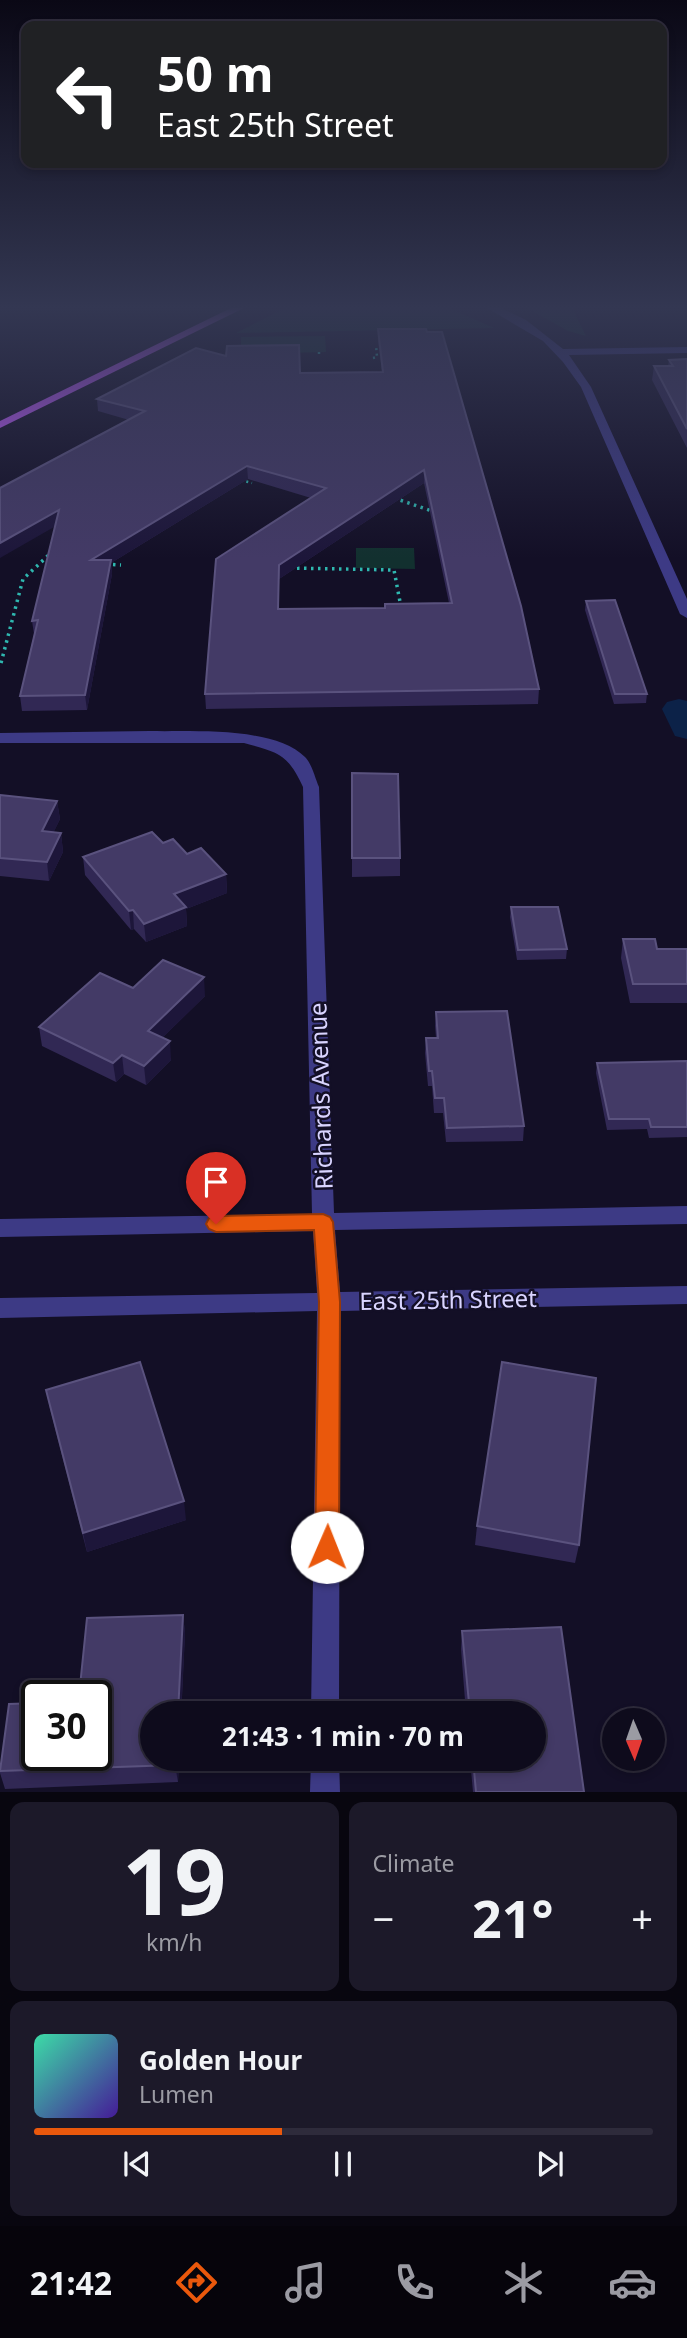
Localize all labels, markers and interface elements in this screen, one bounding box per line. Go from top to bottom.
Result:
text: 50 m [157,40,274,106]
icon: left [42,49,133,140]
text: East 25th Street [157,103,394,146]
street label: Richards Avenue [300,1002,340,1190]
pin [186,1152,246,1224]
icon: arrive [197,1163,235,1201]
street label: East 25th Street [359,1281,537,1317]
position arrow [290,1510,364,1584]
speed limit sign: 30 [21,1680,112,1771]
north arrow [602,1708,665,1771]
map controls [602,1708,665,1771]
text: 21:43 · 1 min · 70 m [222,1718,464,1754]
text: 19 [122,1818,226,1942]
text: Climate [373,1847,455,1879]
text: 21° [472,1882,554,1953]
text: − [373,1892,394,1944]
text: + [631,1892,653,1944]
text: km/h [146,1926,203,1958]
text: Golden Hour [139,2042,302,2078]
text: Lumen [139,2078,214,2110]
icon: previous [118,2145,156,2183]
icon: pause [324,2145,362,2183]
icon: next [531,2145,569,2183]
icon: directions [172,2258,221,2307]
icon: music [281,2258,330,2307]
icon: phone [390,2258,439,2307]
icon: climate [499,2258,548,2307]
icon: car [608,2258,657,2307]
text: 21:42 [30,2261,112,2304]

